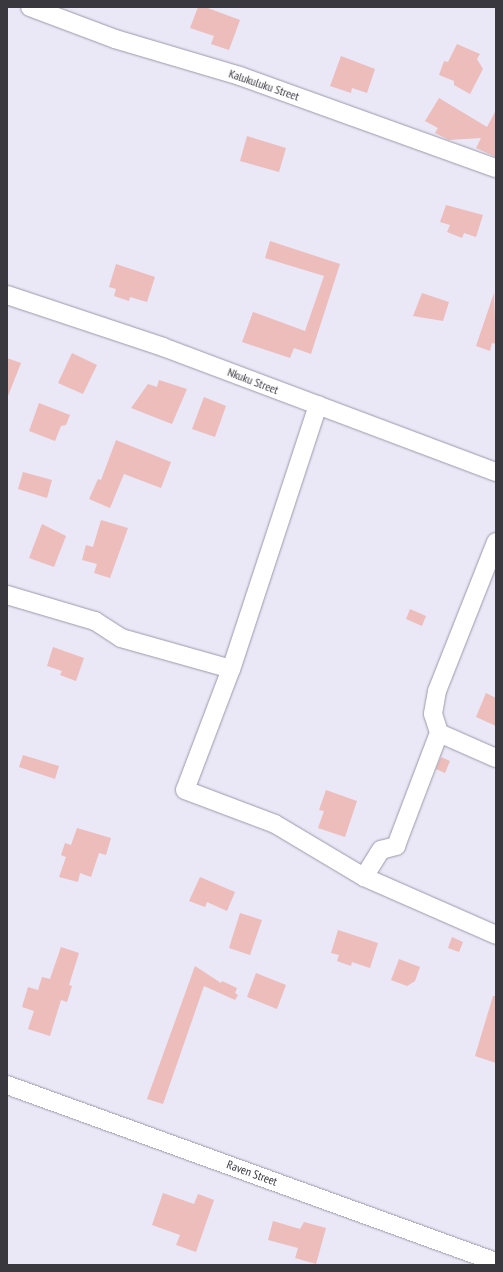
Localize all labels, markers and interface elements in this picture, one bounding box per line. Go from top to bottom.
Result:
street label: Kalukuluku Street [227,66,301,104]
street label: Nkuku Street [225,365,281,397]
street label: Raven Street [225,1157,279,1189]

